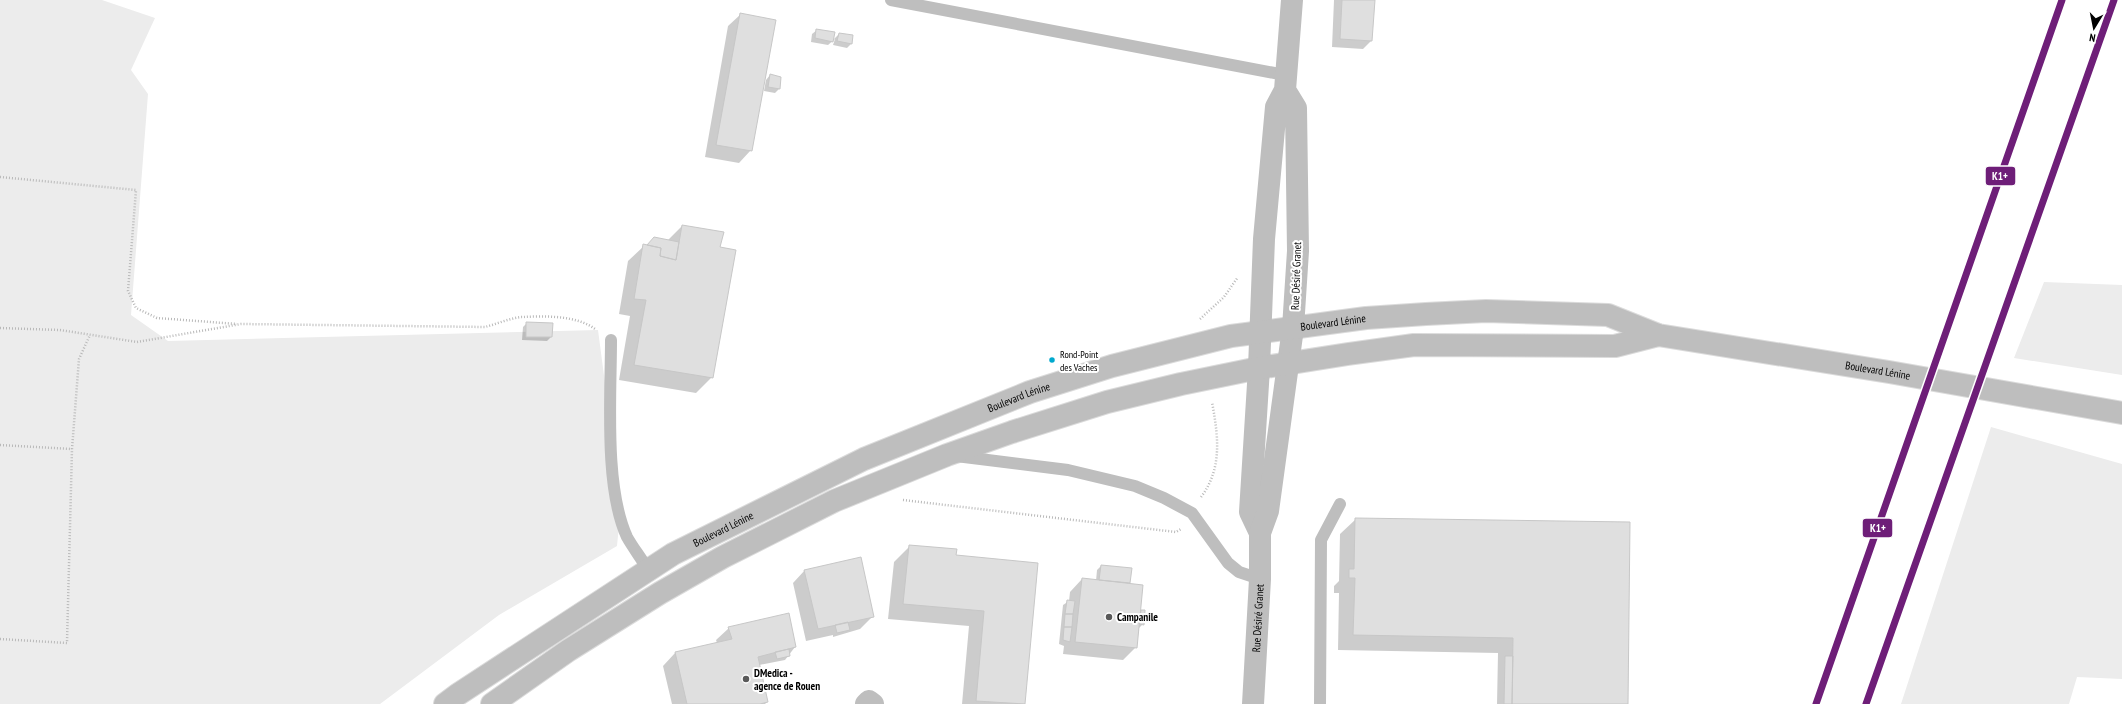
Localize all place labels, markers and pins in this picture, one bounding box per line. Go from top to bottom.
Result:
place label: Rond-Point des Vaches [1060,348,1098,374]
marker: Rond-Point des Vaches [1047,355,1057,365]
place label: Campanile [1117,610,1158,624]
marker: Campanile [1104,612,1114,622]
place label: DMedica - agence de Rouen [754,666,820,693]
marker: DMedica - agence de Rouen [741,674,751,684]

